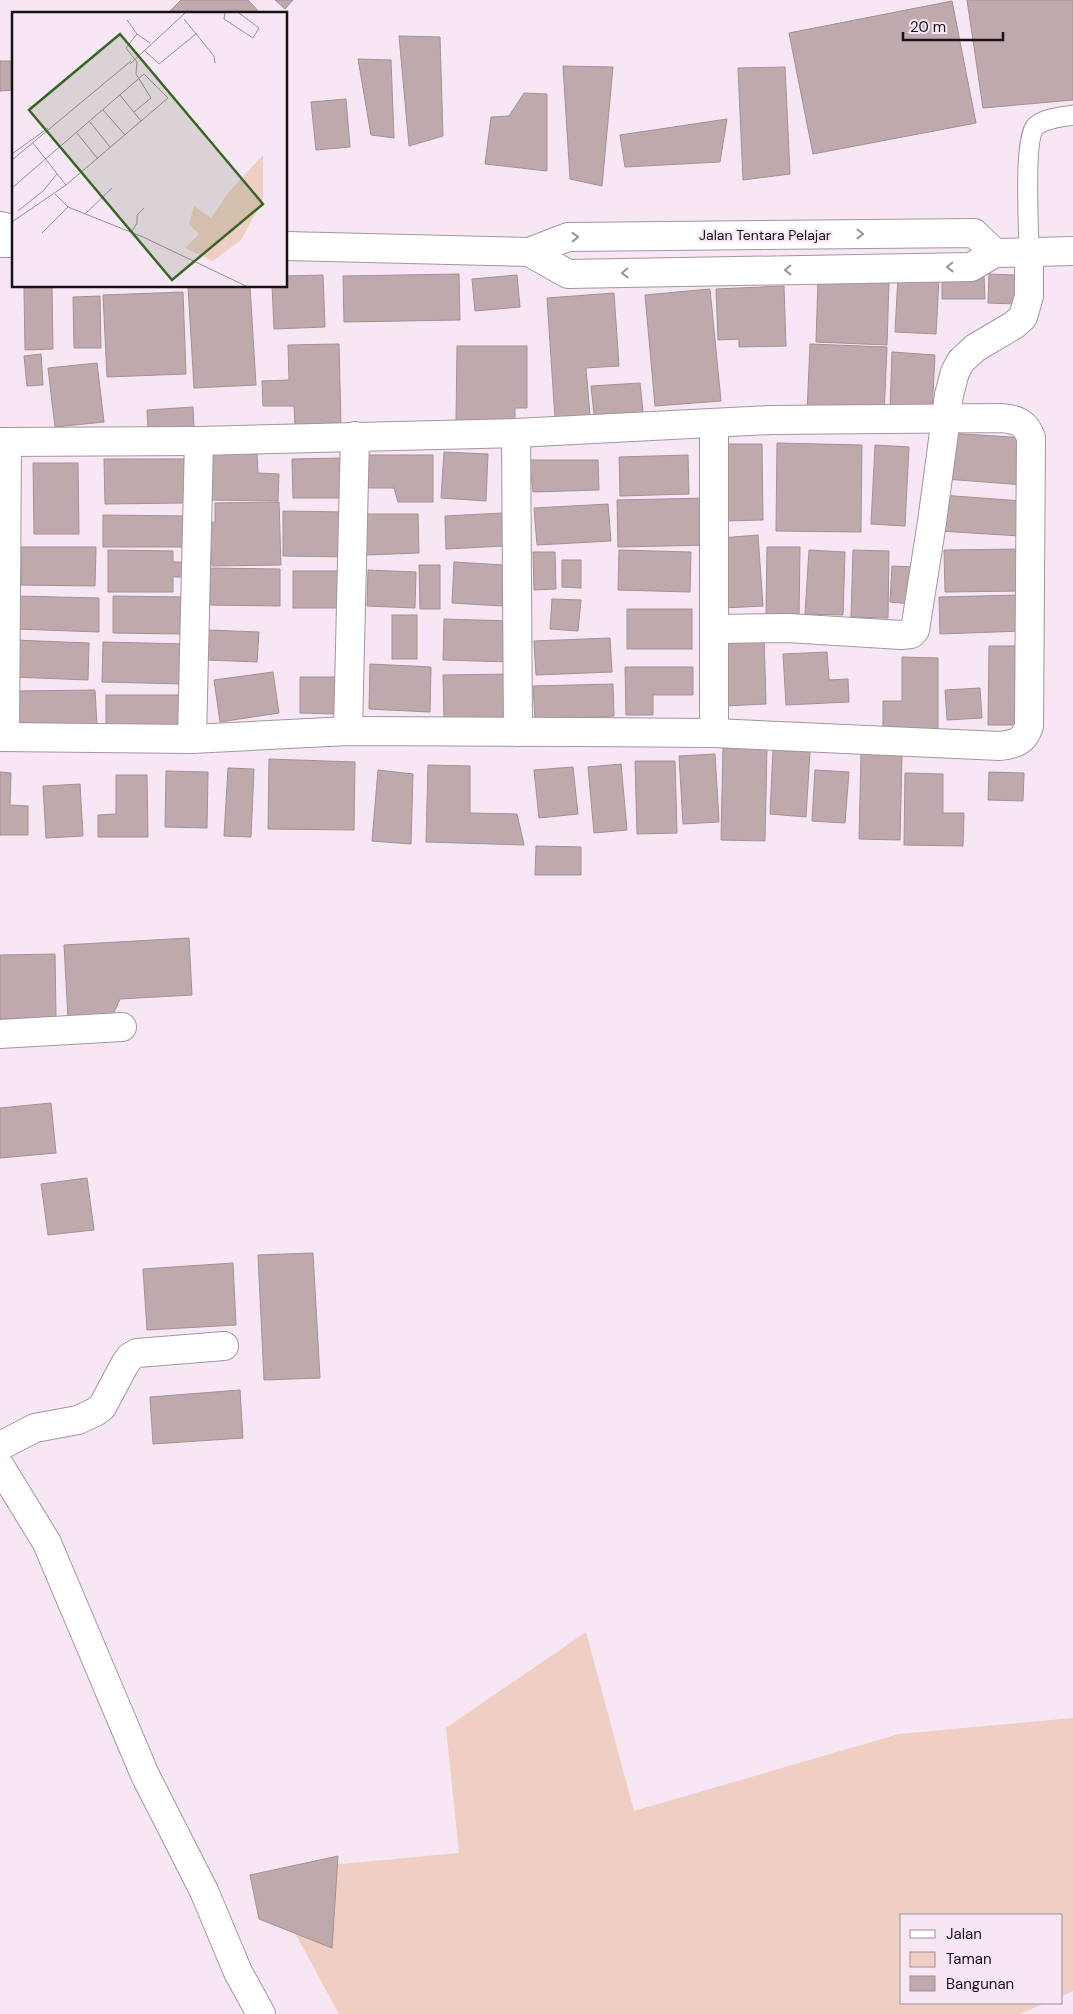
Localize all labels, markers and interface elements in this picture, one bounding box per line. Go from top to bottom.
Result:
scale bar [903,10,1003,42]
inset map [12,12,288,288]
text: 20 m [910,17,946,37]
street label: Jalan Tentara Pelajar [699,226,831,244]
one-way arrow [856,229,864,239]
one-way arrow [572,231,580,242]
one-way arrow [946,262,954,272]
one-way arrow [783,265,791,275]
one-way arrow [621,268,628,278]
legend [900,1914,1063,2004]
text: Jalan [946,1924,982,1944]
text: Taman [946,1949,992,1969]
text: Bangunan [946,1974,1014,1994]

